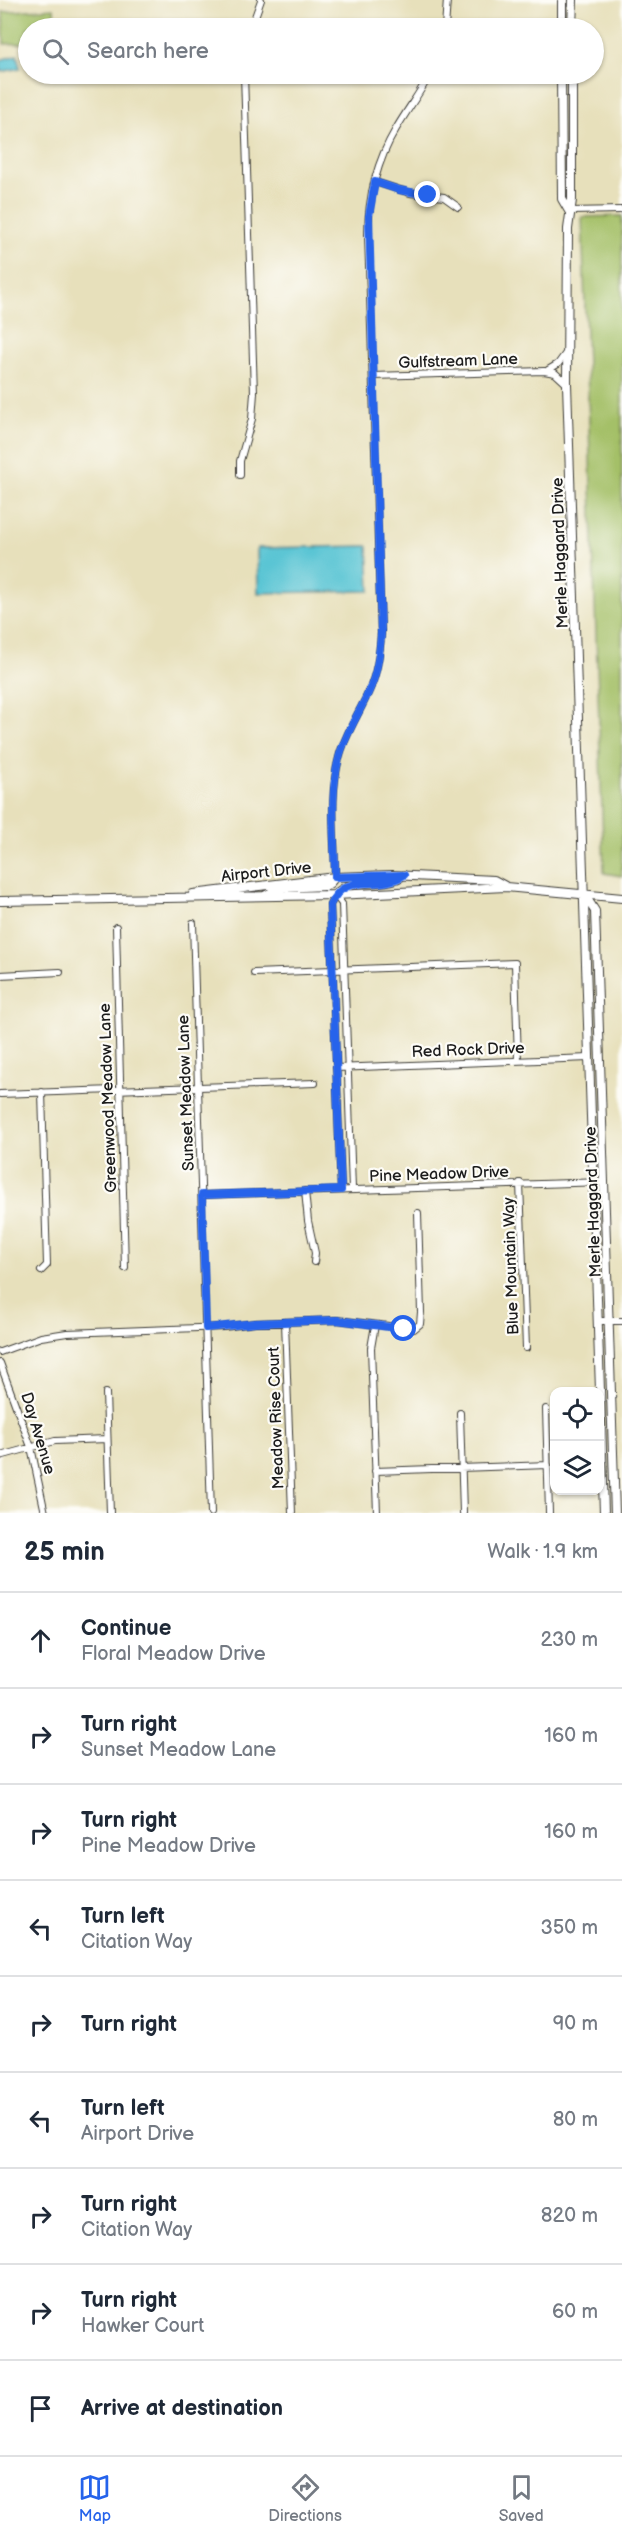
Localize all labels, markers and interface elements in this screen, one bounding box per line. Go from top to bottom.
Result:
search box [18,18,604,84]
icon: search [39,35,72,68]
text: Search here [87,38,209,65]
route end [414,181,440,207]
street label: Gulfstream Lane [398,350,519,373]
street label: Merle Haggard Drive [548,477,573,629]
street label: Airport Drive [220,858,313,887]
street label: Greenwood Meadow Lane [96,1002,121,1193]
street label: Sunset Meadow Lane [174,1014,199,1171]
street label: Red Rock Drive [411,1039,525,1062]
street label: Merle Haggard Drive [581,1126,606,1278]
street label: Pine Meadow Drive [369,1163,510,1186]
street label: Blue Mountain Way [500,1196,523,1335]
route start [390,1315,416,1341]
street label: Meadow Rise Court [265,1346,288,1489]
map controls [550,1387,604,1495]
button: locate [550,1387,604,1441]
street label: Day Avenue [16,1390,59,1477]
button: layers [550,1441,604,1495]
text: 25 min [24,1537,105,1568]
text: Walk · 1.9 km [487,1540,598,1564]
text: Continue [81,1615,171,1642]
icon: ahead [24,1624,57,1657]
text: 230 m [541,1628,598,1652]
text: Floral Meadow Drive [81,1642,266,1666]
text: Turn right [81,1711,177,1738]
icon: right [24,1720,57,1753]
text: 160 m [544,1724,598,1748]
text: Sunset Meadow Lane [81,1738,276,1762]
text: Turn right [81,1807,177,1834]
icon: right [24,1816,57,1849]
text: 160 m [544,1820,598,1844]
text: Pine Meadow Drive [81,1834,256,1858]
text: Turn left [81,1903,165,1930]
icon: left [24,1912,57,1945]
text: 350 m [541,1916,598,1940]
text: Citation Way [81,1930,192,1954]
icon: right [24,2008,57,2041]
text: Turn right [81,2011,177,2038]
text: 90 m [553,2012,598,2036]
text: Turn left [81,2095,165,2122]
icon: left [24,2104,57,2137]
text: 80 m [553,2108,598,2132]
text: Airport Drive [81,2122,194,2146]
text: Turn right [81,2191,177,2218]
icon: right [24,2200,57,2233]
text: 820 m [541,2204,598,2228]
text: Citation Way [81,2218,192,2242]
text: Turn right [81,2287,177,2314]
icon: right [24,2296,57,2329]
text: 60 m [552,2300,598,2324]
text: Hawker Court [81,2314,204,2338]
icon: arrive [24,2392,57,2425]
text: Arrive at destination [81,2395,283,2422]
tab: Map [78,2471,111,2526]
tab: Directions [268,2471,342,2526]
tab: Saved [499,2471,544,2526]

